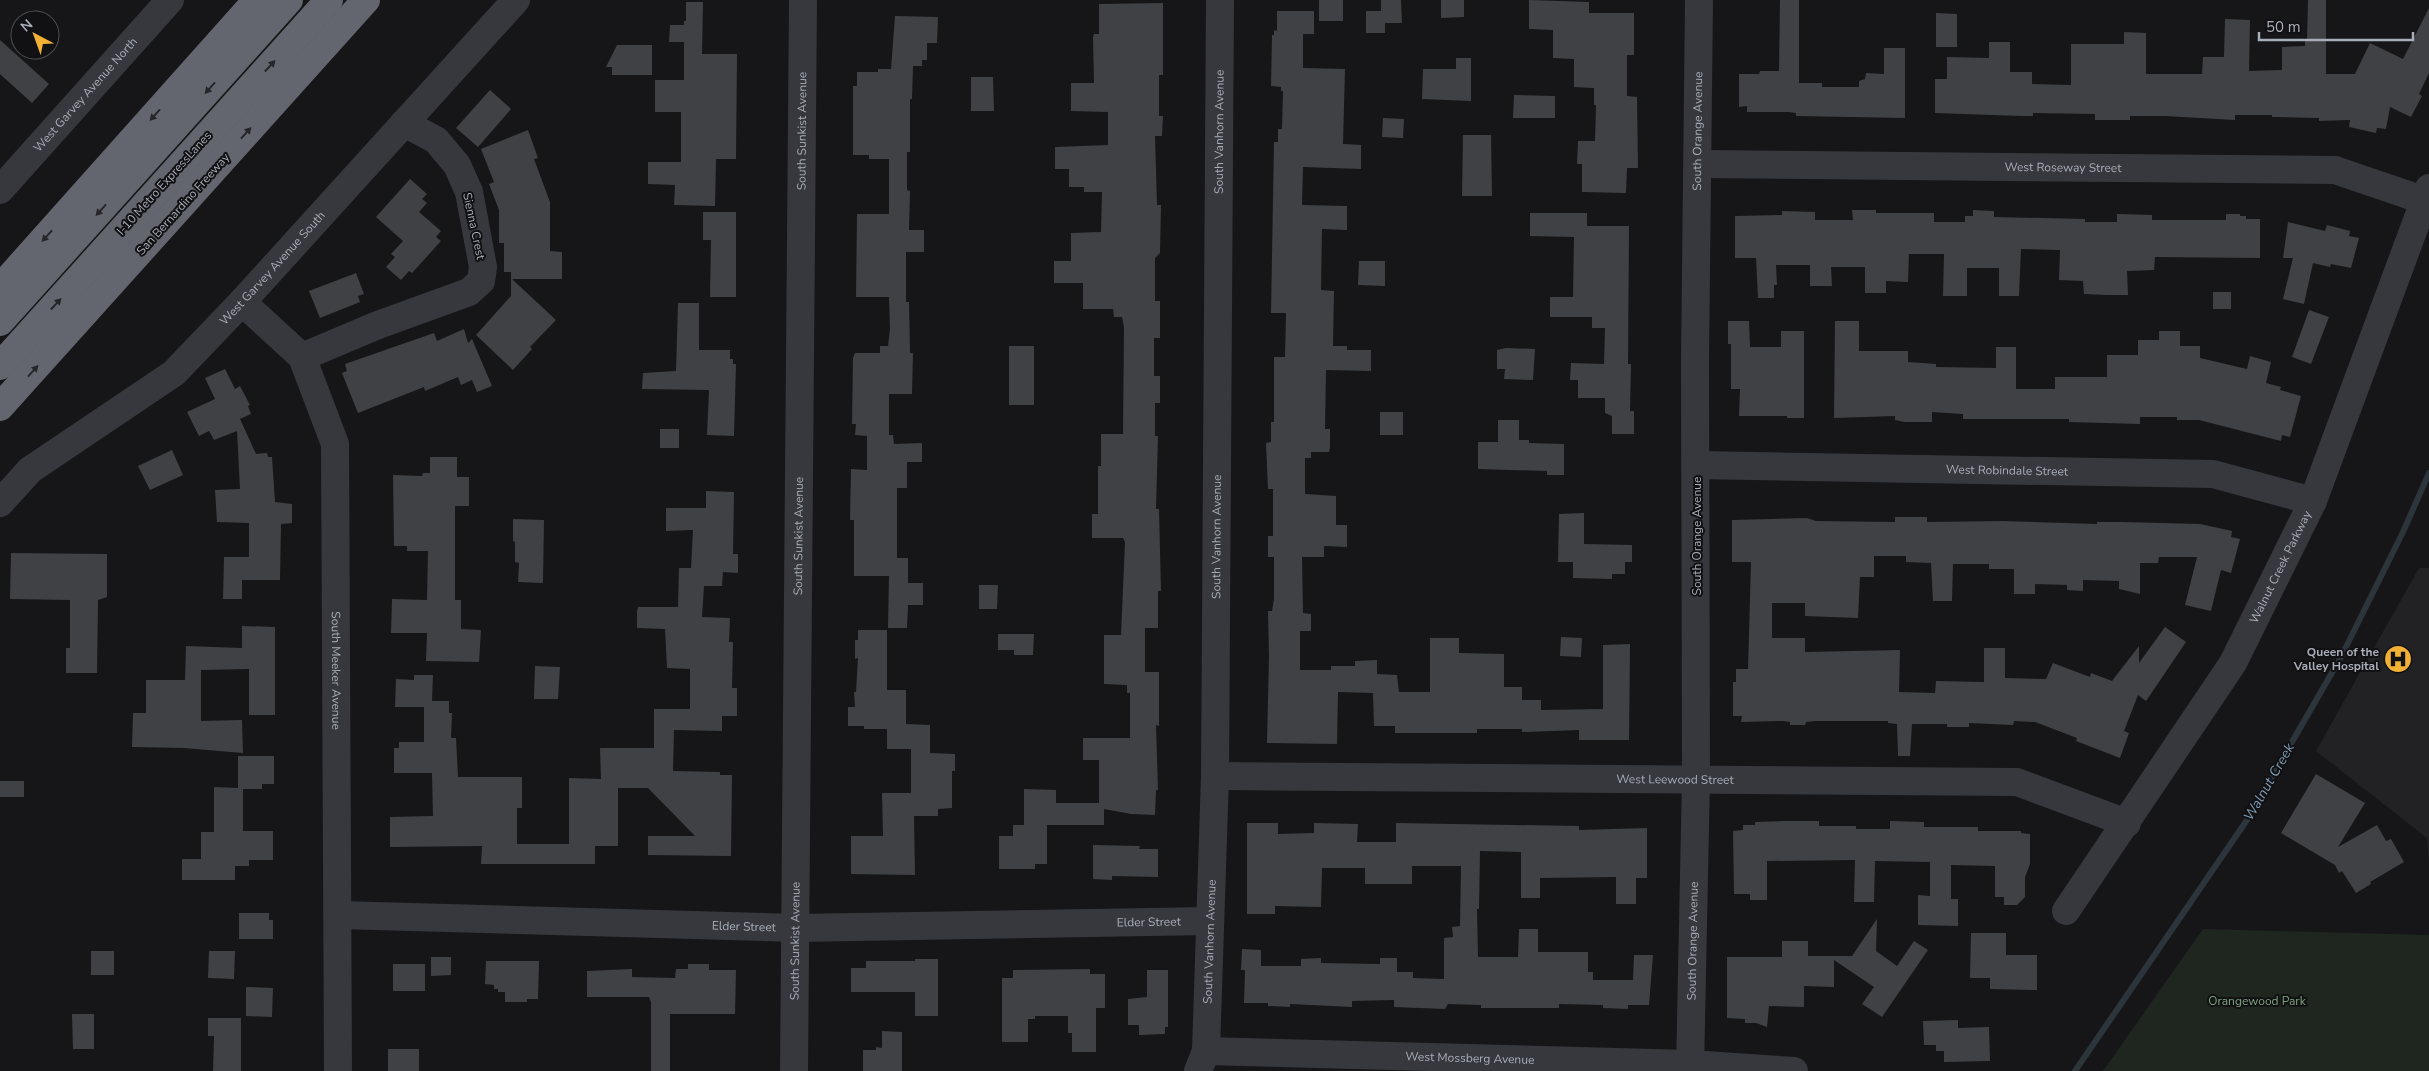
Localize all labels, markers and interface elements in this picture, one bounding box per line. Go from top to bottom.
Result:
north arrow [10,10,60,60]
scale bar [2259,10,2413,42]
text: N [17,15,37,36]
text: 50 m [2266,17,2301,37]
street label: West Garvey Avenue North [30,34,141,155]
one-way arrow [264,61,276,73]
street label: South Vanhorn Avenue [1211,69,1228,194]
street label: South Orange Avenue [1689,71,1706,191]
street label: South Sunkist Avenue [793,72,810,190]
one-way arrow [204,82,215,95]
one-way arrow [149,108,161,120]
one-way arrow [241,126,252,139]
street label: I-10 Metro ExpressLanes [113,127,215,238]
street label: San Bernardino Freeway [133,149,234,258]
street label: West Roseway Street [2004,159,2122,176]
street label: Sienna Crest [459,191,489,262]
one-way arrow [95,203,107,215]
street label: West Garvey Avenue South [216,208,329,329]
one-way arrow [41,229,52,242]
one-way arrow [50,299,62,311]
one-way arrow [27,364,38,377]
street label: West Robindale Street [1946,461,2069,479]
street label: South Vanhorn Avenue [1208,474,1225,599]
street label: South Sunkist Avenue [790,477,807,595]
street label: South Orange Avenue [1689,477,1705,595]
street label: Walnut Creek Parkway [2246,507,2315,626]
street label: South Meeker Avenue [328,611,344,730]
place label: Queen of the Valley Hospital [2293,644,2379,674]
hospital icon: Queen of the Valley Hospital [2383,644,2413,674]
water label: Walnut Creek [2239,739,2299,824]
street label: West Leewood Street [1616,771,1735,788]
street label: South Vanhorn Avenue [1200,879,1220,1004]
street label: South Orange Avenue [1683,881,1702,1001]
street label: South Sunkist Avenue [787,882,804,1000]
street label: Elder Street [1117,913,1182,931]
street label: Elder Street [712,918,777,935]
park label: Orangewood Park [2208,993,2307,1009]
street label: West Mossberg Avenue [1405,1048,1535,1068]

